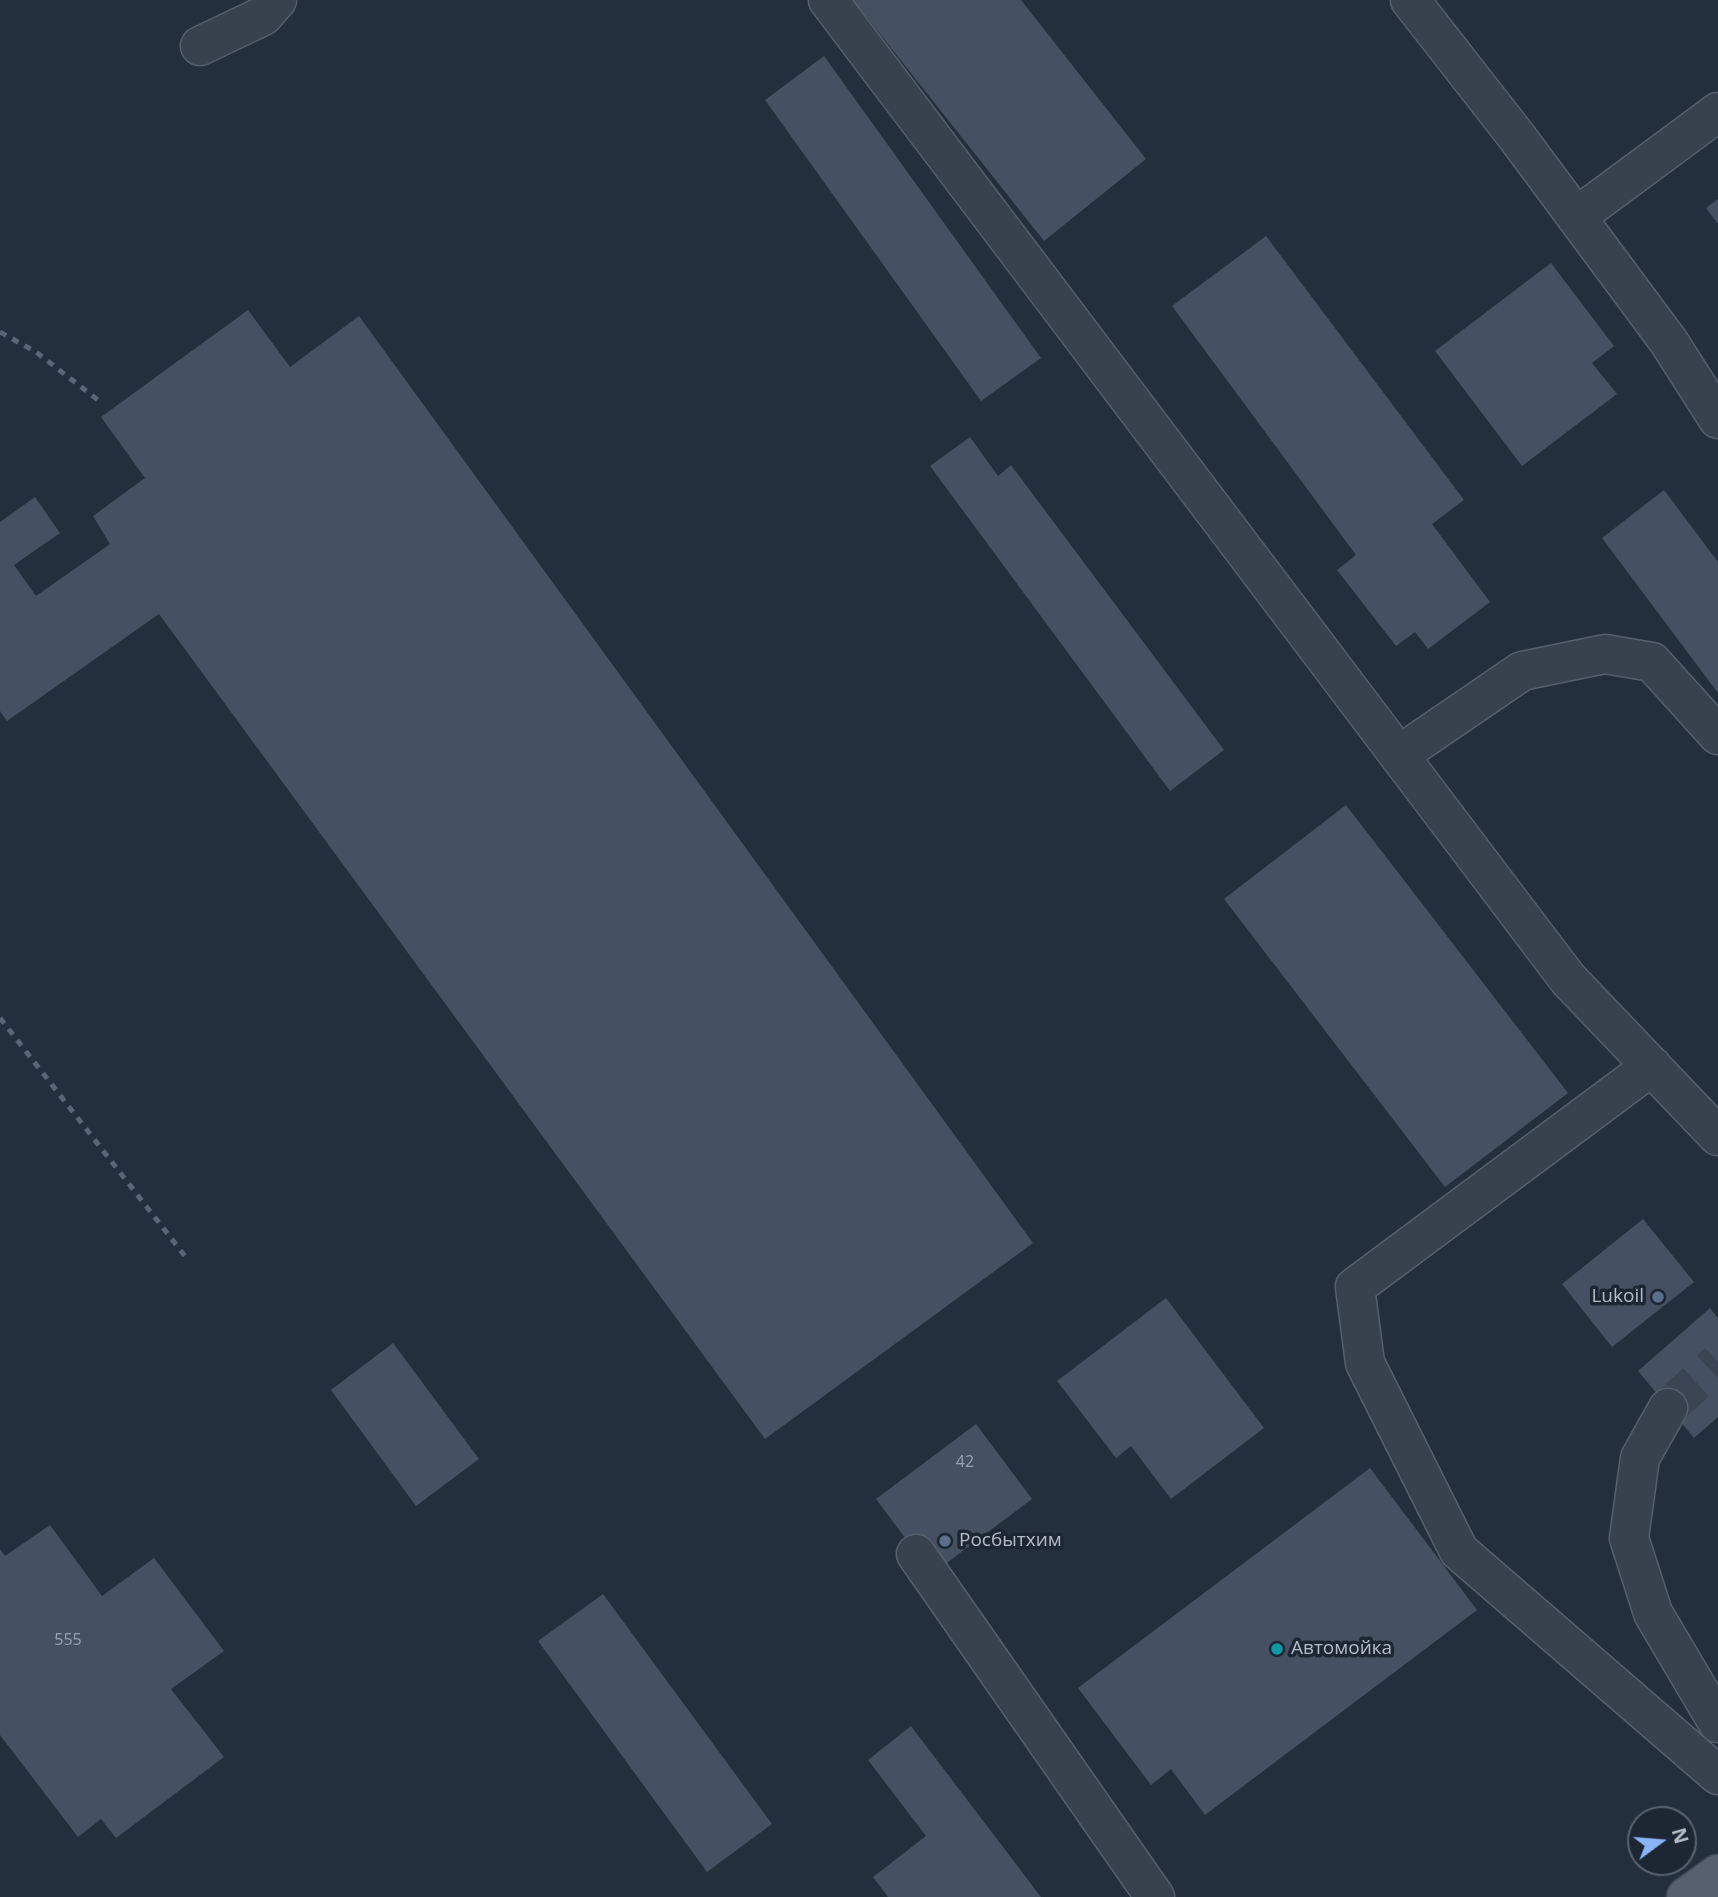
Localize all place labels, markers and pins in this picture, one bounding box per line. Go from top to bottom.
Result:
place label: Lukoil [1591,1286,1644,1308]
marker: Lukoil [1650,1289,1666,1305]
place label: Росбытхим [959,1530,1062,1552]
marker: Росбытхим [937,1533,953,1549]
place label: Автомойка [1291,1638,1392,1660]
marker: Автомойка [1269,1641,1285,1657]

